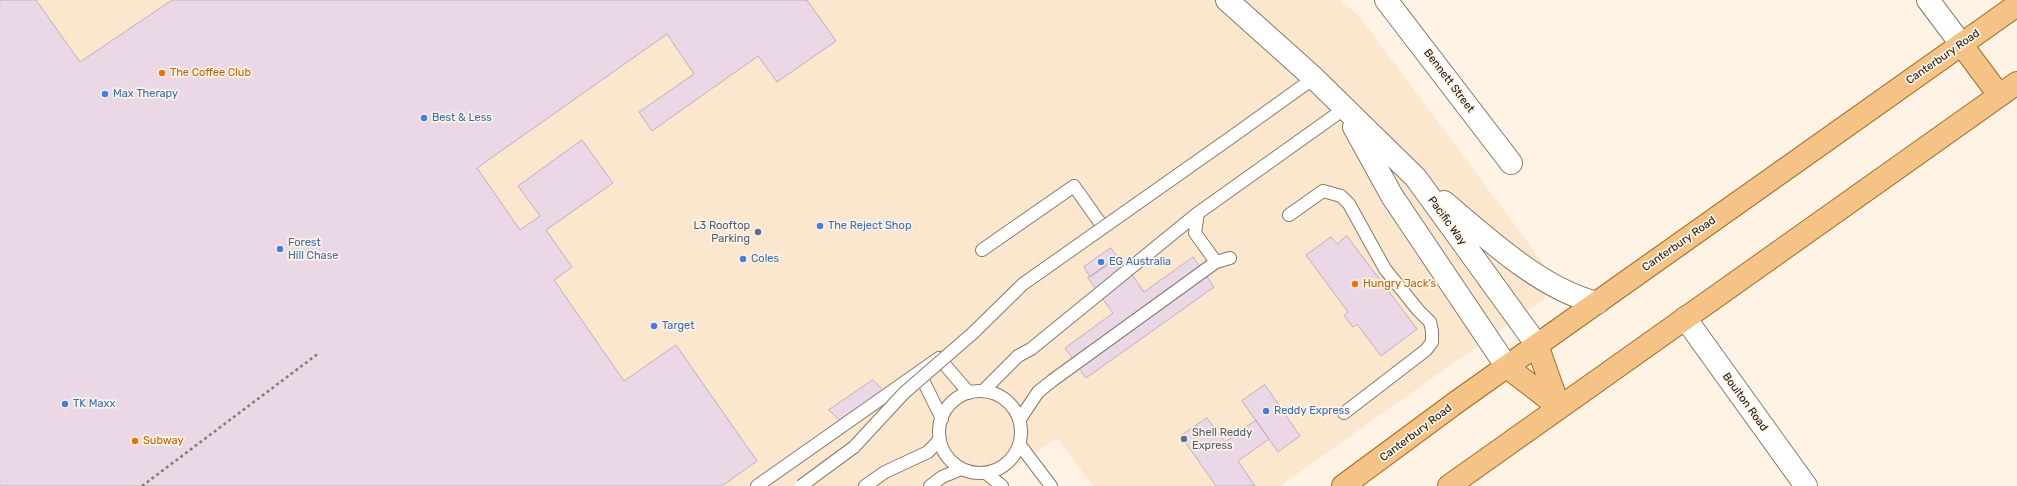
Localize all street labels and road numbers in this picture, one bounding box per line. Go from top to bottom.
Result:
street label: Canterbury Road [1904,27,1982,87]
street label: Bennett Street [1421,47,1477,115]
street label: Pacific Way [1425,194,1469,248]
street label: Canterbury Road [1640,214,1718,274]
street label: Boulton Road [1719,370,1771,434]
street label: Canterbury Road [1377,402,1455,464]

